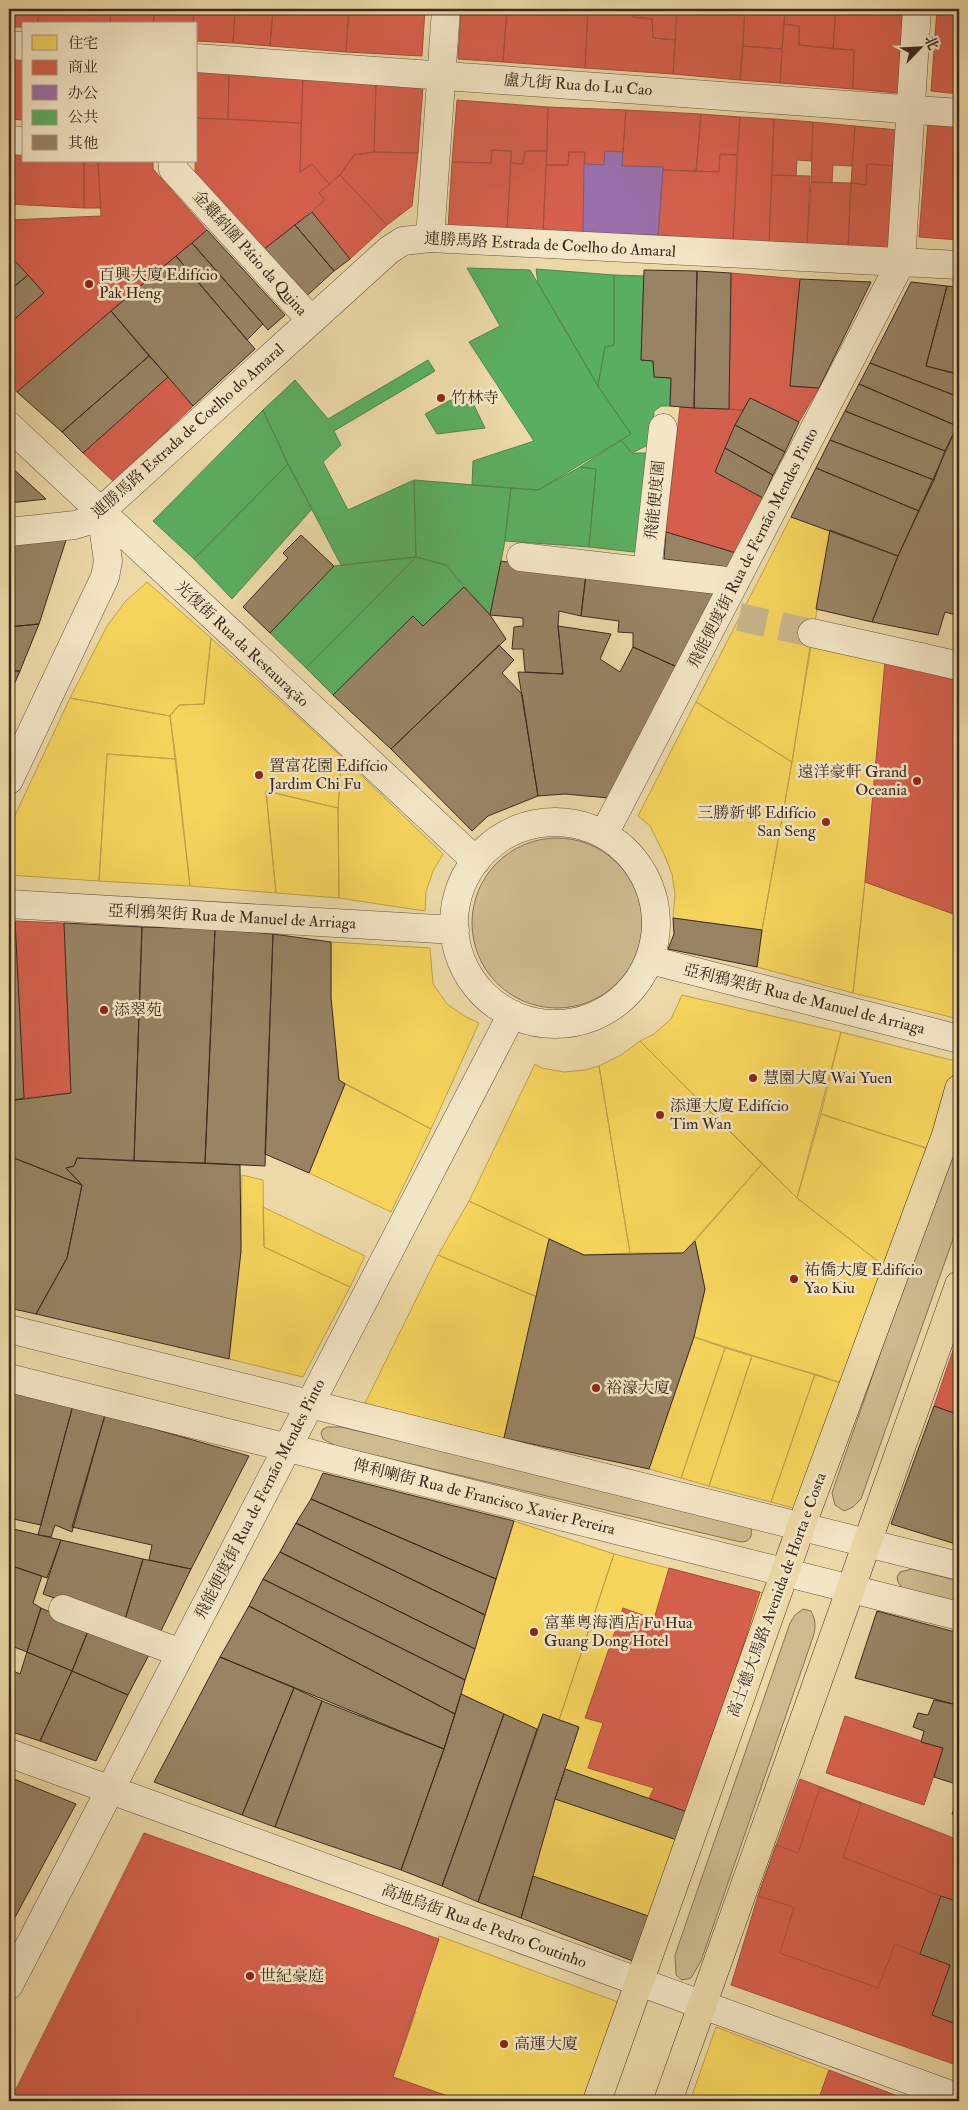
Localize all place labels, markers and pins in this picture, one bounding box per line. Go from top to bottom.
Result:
place label: 百興大廈 Edifício Pak Heng [99,265,218,303]
marker: 百興大廈 Edifício Pak Heng [83,278,95,290]
place label: 竹林寺 [451,388,499,408]
marker: 竹林寺 [435,392,447,404]
place label: 置富花園 Edifício Jardim Chi Fu [268,756,388,795]
place label: 遠洋豪軒 Grand Oceania [798,762,907,800]
marker: 置富花園 Edifício Jardim Chi Fu [253,769,265,781]
marker: 遠洋豪軒 Grand Oceania [911,775,923,787]
place label: 三勝新邨 Edifício San Seng [697,803,817,841]
marker: 三勝新邨 Edifício San Seng [820,816,832,828]
place label: 添翠苑 [114,1000,162,1020]
marker: 添翠苑 [98,1004,110,1016]
place label: 慧園大廈 Wai Yuen [763,1068,892,1088]
marker: 慧園大廈 Wai Yuen [747,1072,759,1084]
place label: 添運大廈 Edifício Tim Wan [670,1096,789,1134]
marker: 添運大廈 Edifício Tim Wan [654,1109,666,1121]
place label: 祐僑大廈 Edifício Yao Kiu [804,1260,923,1298]
marker: 祐僑大廈 Edifício Yao Kiu [788,1273,800,1285]
place label: 裕濠大廈 [606,1378,670,1398]
marker: 裕濠大廈 [590,1382,602,1394]
place label: 富華粵海酒店 Fu Hua Guang Dong Hotel [544,1613,693,1651]
marker: 富華粵海酒店 Fu Hua Guang Dong Hotel [528,1626,540,1638]
place label: 世紀豪庭 [260,1966,324,1986]
marker: 世紀豪庭 [244,1970,256,1982]
place label: 高運大廈 [514,2034,578,2054]
marker: 高運大廈 [498,2038,510,2050]

